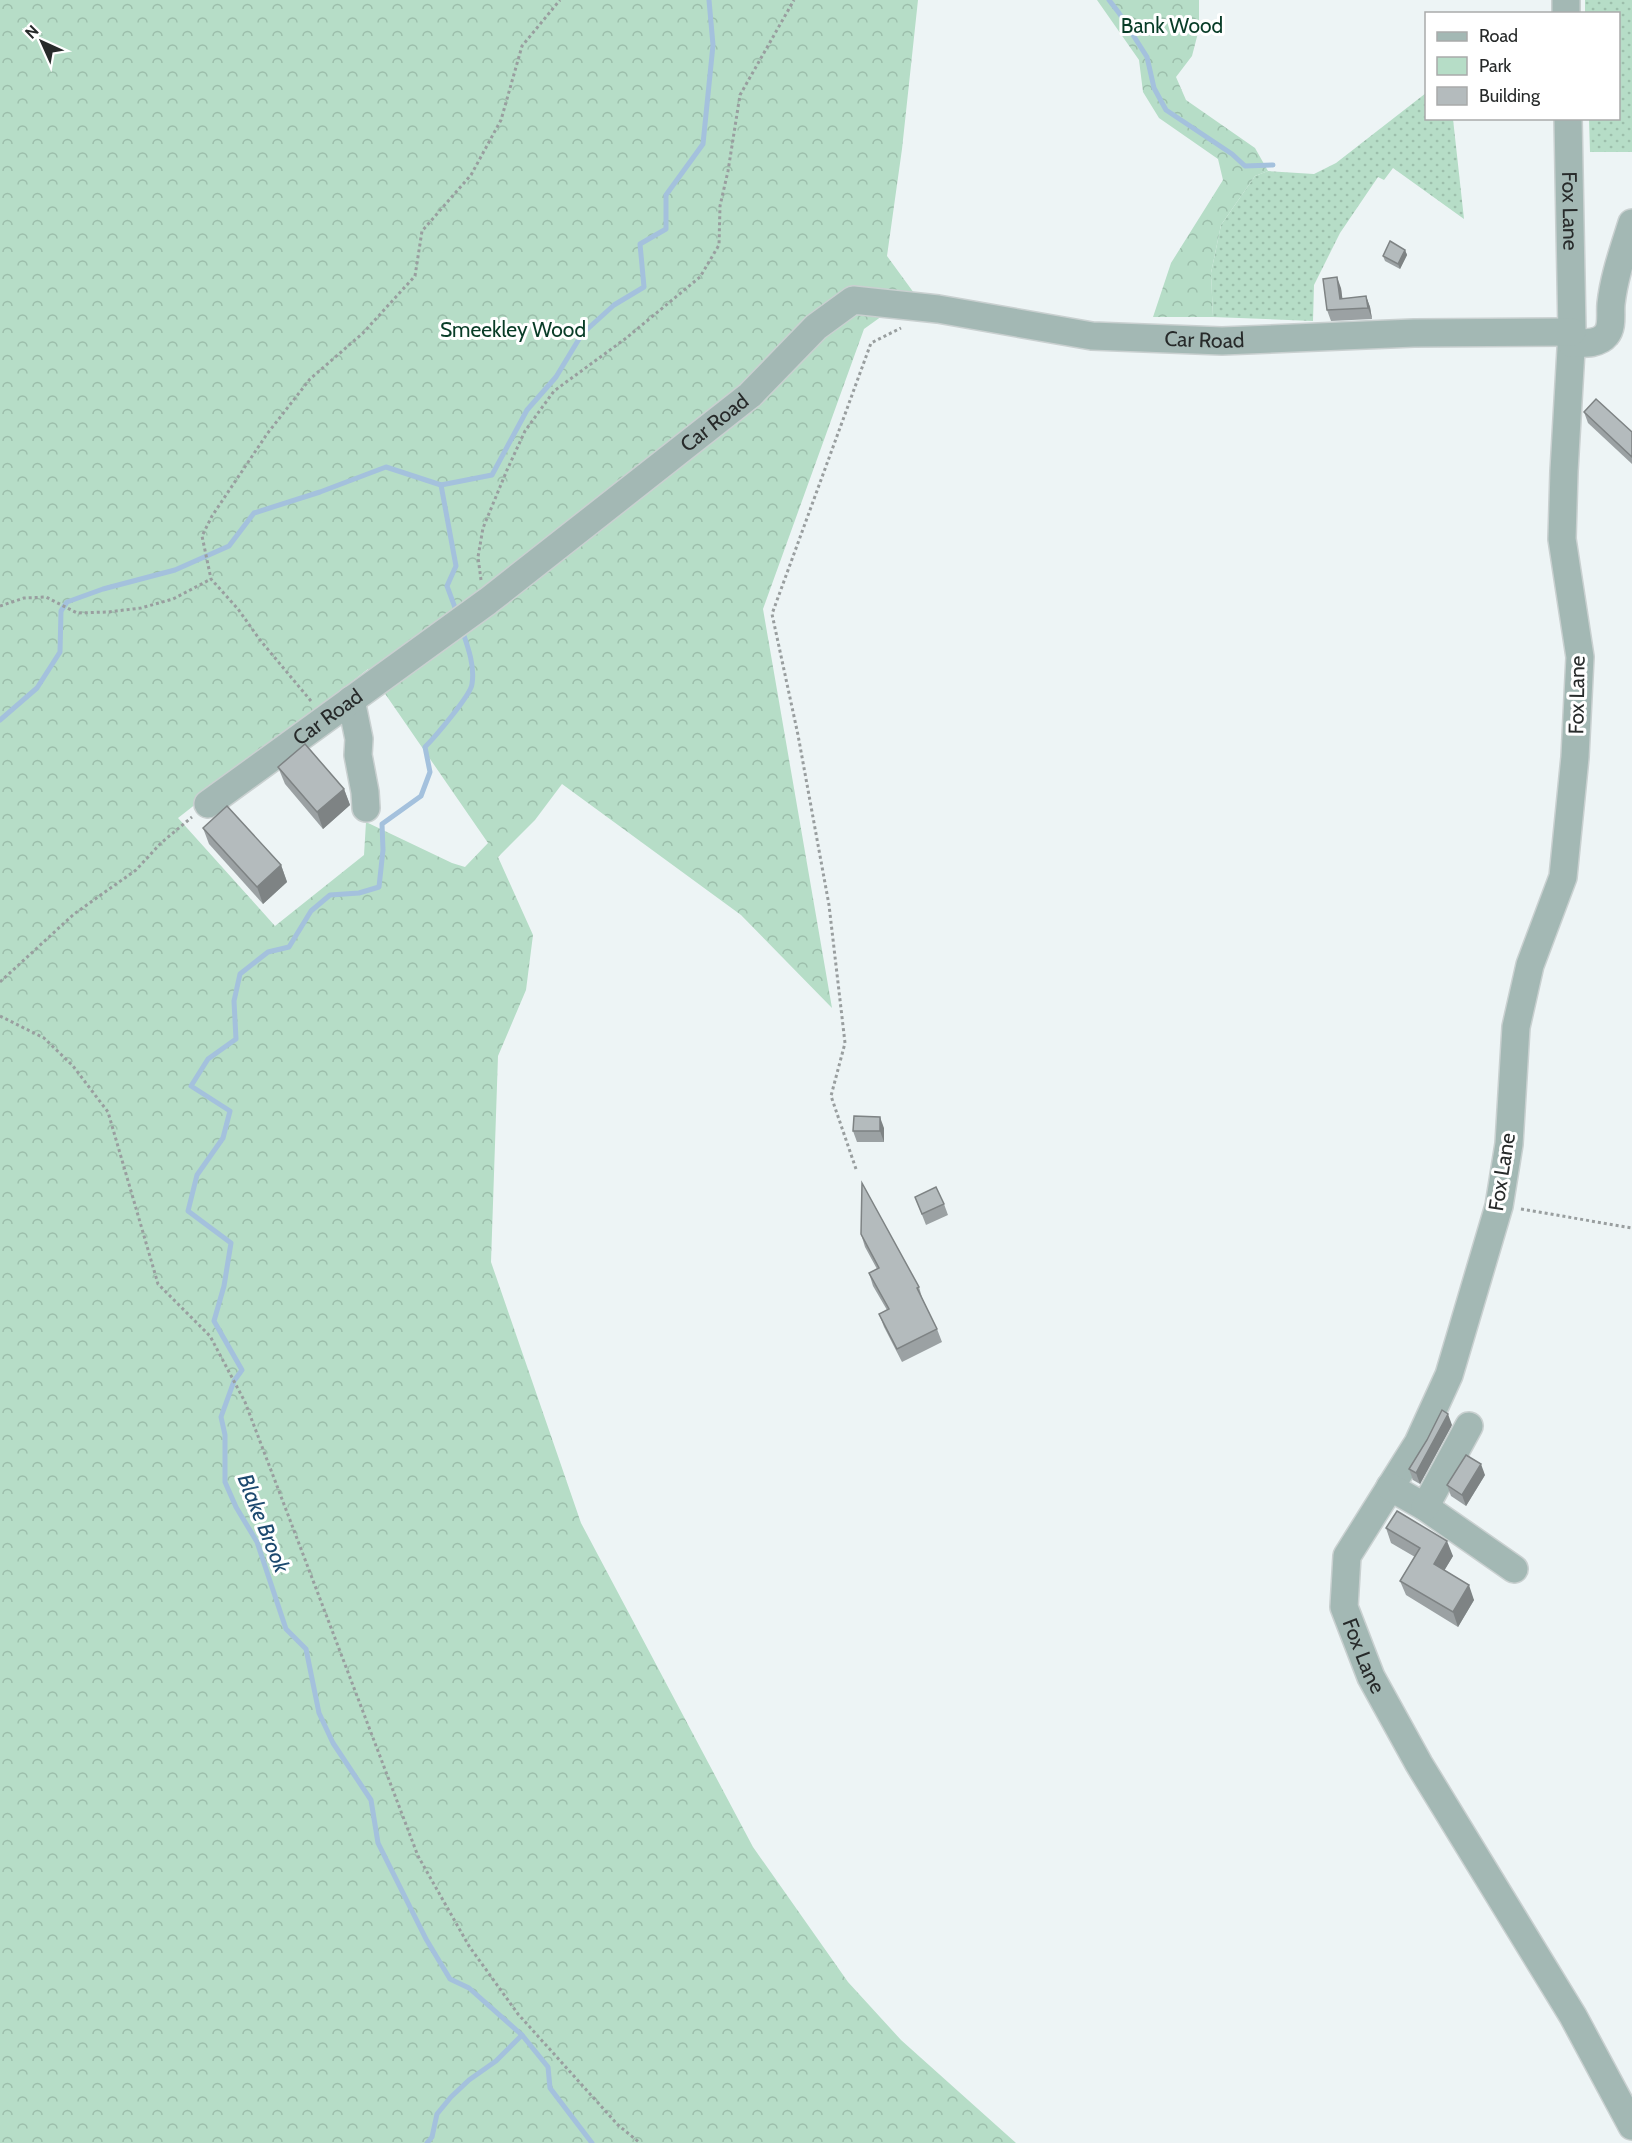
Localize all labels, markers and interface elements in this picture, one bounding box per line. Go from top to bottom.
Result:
north arrow [12,12,72,72]
legend [1425,12,1620,120]
park label: Bank Wood [1121,13,1223,38]
text: N [21,21,42,42]
text: Road [1479,25,1518,47]
text: Park [1479,55,1512,77]
text: Building [1479,85,1541,107]
street label: Fox Lane [1557,171,1583,251]
park label: Smeekley Wood [440,317,586,342]
street label: Car Road [1164,326,1245,353]
street label: Car Road [675,388,753,457]
street label: Fox Lane [1563,655,1590,735]
street label: Car Road [288,683,367,750]
street label: Fox Lane [1483,1131,1520,1213]
water label: Blake Brook [232,1470,296,1577]
street label: Fox Lane [1337,1614,1391,1698]

